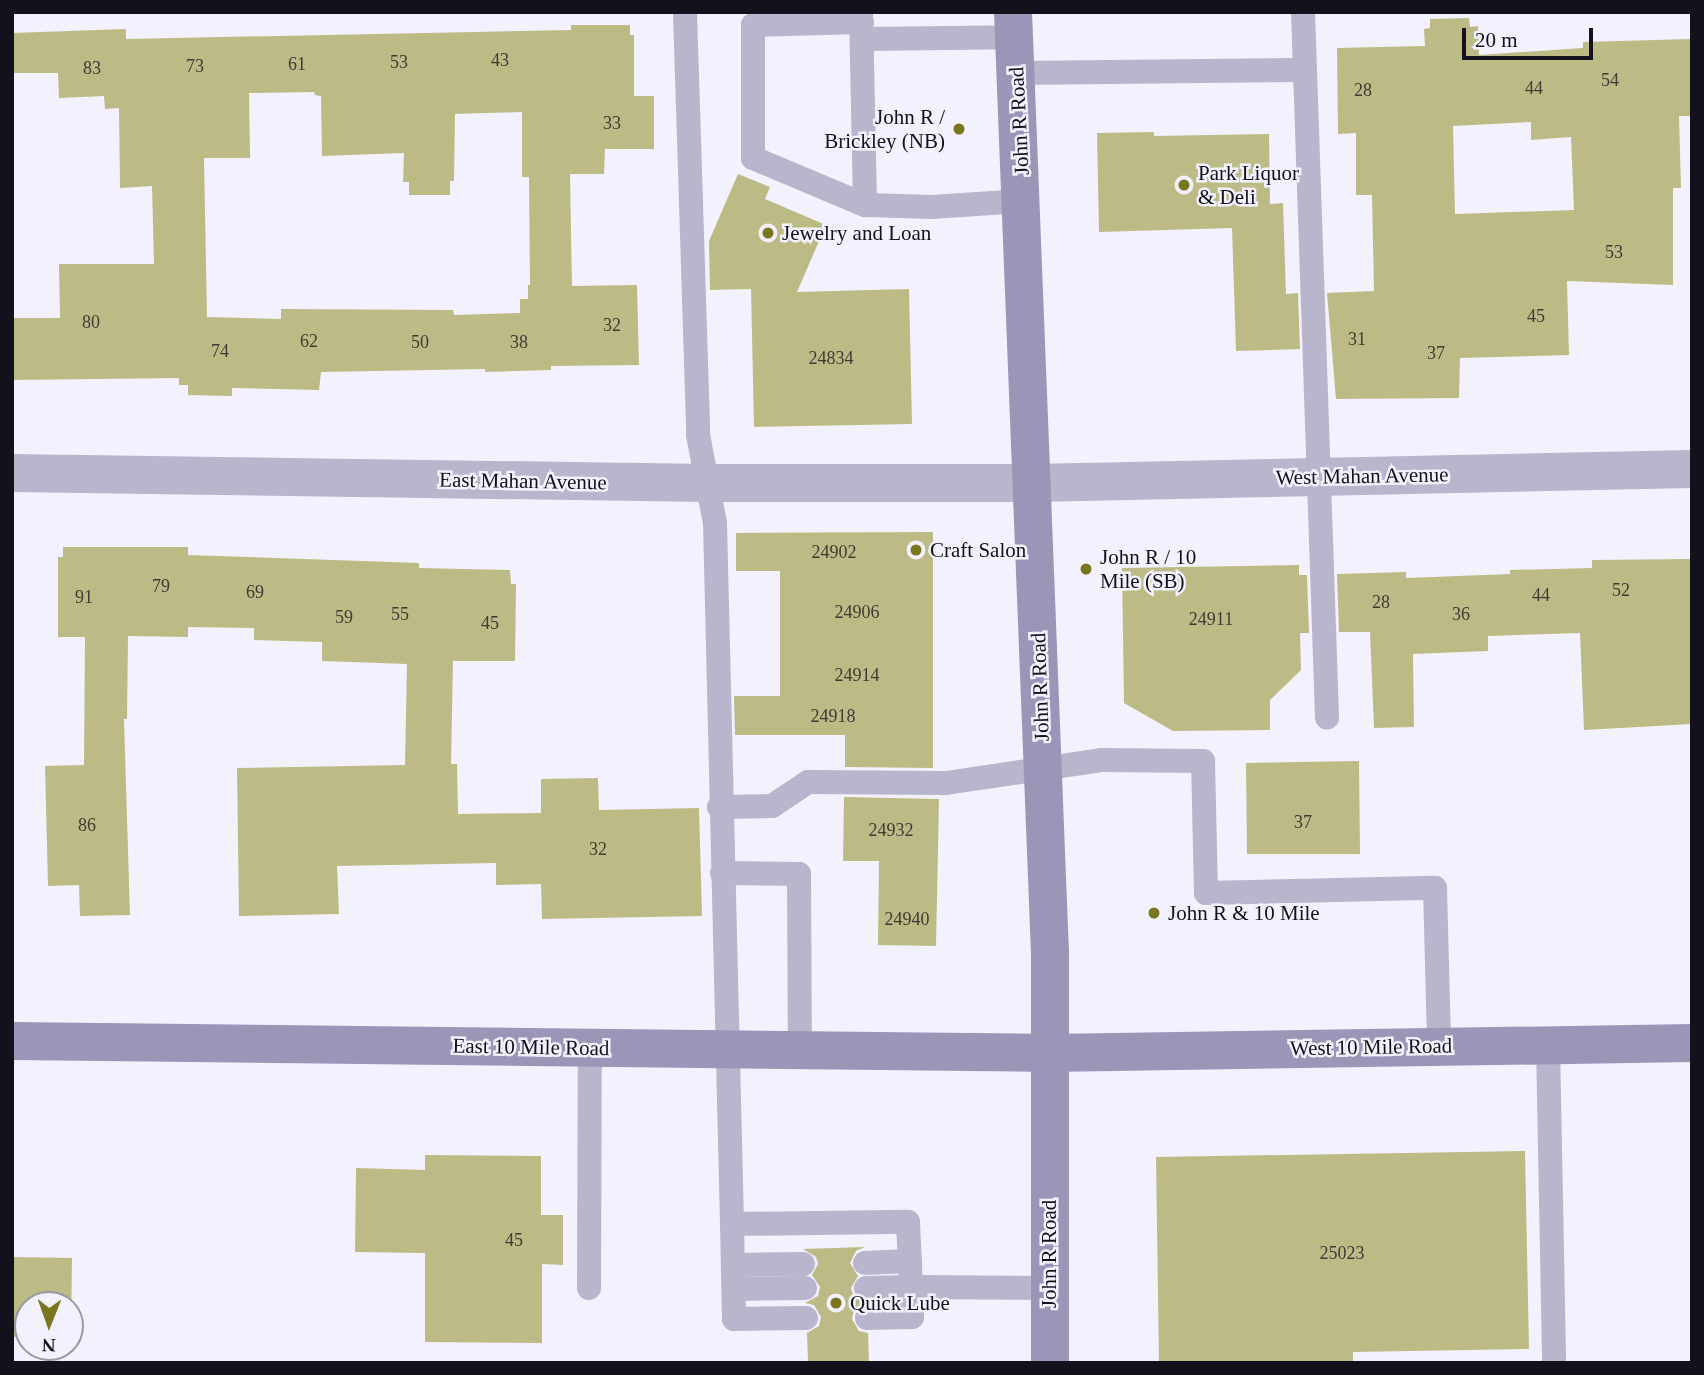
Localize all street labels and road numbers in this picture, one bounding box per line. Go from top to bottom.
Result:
street label: John R Road [1004,66,1034,176]
street label: West Mahan Avenue [1275,462,1449,490]
street label: East Mahan Avenue [438,467,608,495]
street label: John R Road [1026,632,1054,742]
street label: East 10 Mile Road [452,1033,610,1061]
street label: West 10 Mile Road [1290,1033,1452,1061]
street label: John R Road [1036,1200,1062,1308]

